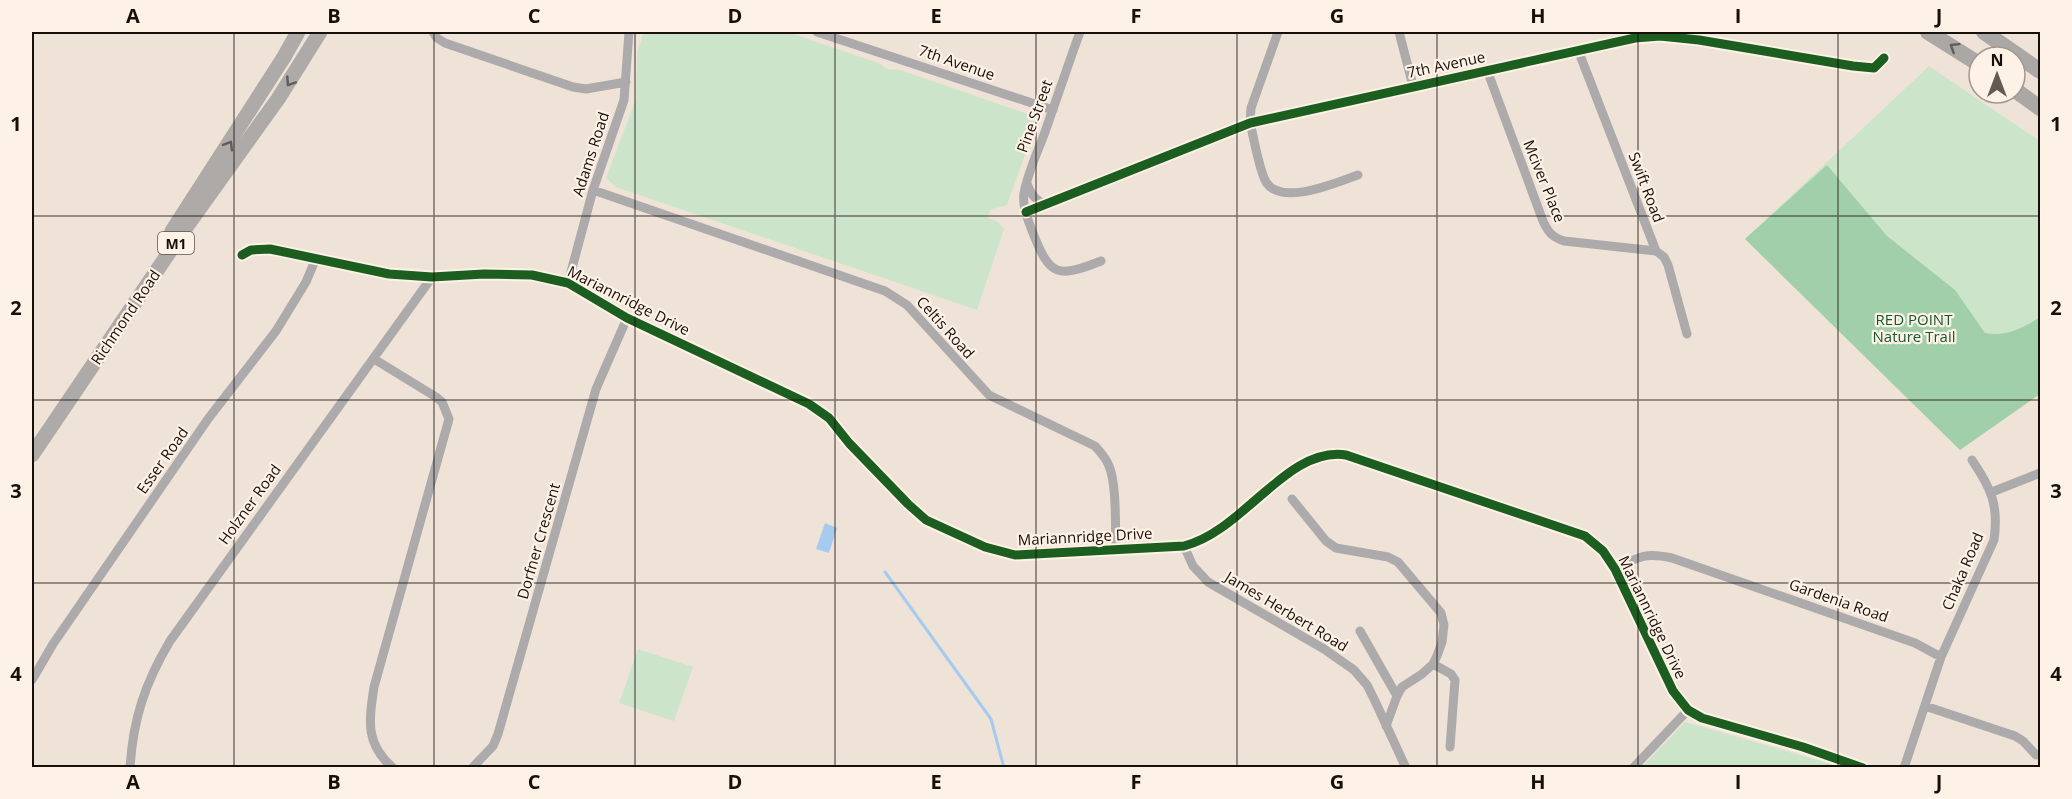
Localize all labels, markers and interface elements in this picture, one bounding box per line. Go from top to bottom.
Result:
text: A [126,2,140,29]
text: B [327,2,341,29]
text: C [528,2,541,29]
text: D [728,2,742,29]
text: E [930,2,942,29]
text: F [1131,2,1141,29]
text: G [1330,2,1344,29]
text: H [1530,2,1546,29]
text: I [1735,2,1741,29]
text: J [1934,2,1942,29]
street label: 7th Avenue [916,40,998,84]
one-way arrow [1950,43,1960,55]
north arrow [1967,45,2027,105]
street label: 7th Avenue [1405,46,1487,82]
text: N [1990,49,2004,71]
one-way arrow [286,75,297,86]
street label: Pine Street [1012,77,1056,155]
street label: Adams Road [567,109,613,199]
text: 1 [10,110,22,137]
text: 1 [2050,110,2062,137]
street label: Mciver Place [1519,137,1571,225]
one-way arrow [221,141,233,151]
street label: Swift Road [1624,149,1670,225]
road number: M1 [158,232,194,254]
street label: Mariannridge Drive [564,260,694,340]
street label: Richmond Road [86,266,164,368]
street label: Celtis Road [913,291,979,363]
text: 2 [10,294,22,321]
text: 2 [2050,294,2062,321]
park label: RED POINT Nature Trail [1873,309,1955,346]
street label: Esser Road [132,423,192,497]
street label: Holzner Road [213,460,285,548]
text: 3 [10,477,22,504]
text: 3 [2050,477,2062,504]
street label: Dorfner Crescent [512,481,564,601]
street label: Mariannridge Drive [1017,522,1153,550]
street label: Chaka Road [1937,529,1987,613]
street label: Mariannridge Drive [1614,552,1692,682]
street label: James Herbert Road [1220,565,1352,656]
street label: Gardenia Road [1787,574,1891,626]
text: 4 [10,660,22,687]
text: 4 [2050,660,2062,687]
text: A [126,768,140,795]
text: B [327,768,341,795]
text: C [528,768,541,795]
text: D [728,768,742,795]
text: E [930,768,942,795]
text: F [1131,768,1141,795]
text: G [1330,768,1344,795]
text: H [1530,768,1546,795]
text: I [1735,768,1741,795]
text: J [1934,768,1942,795]

